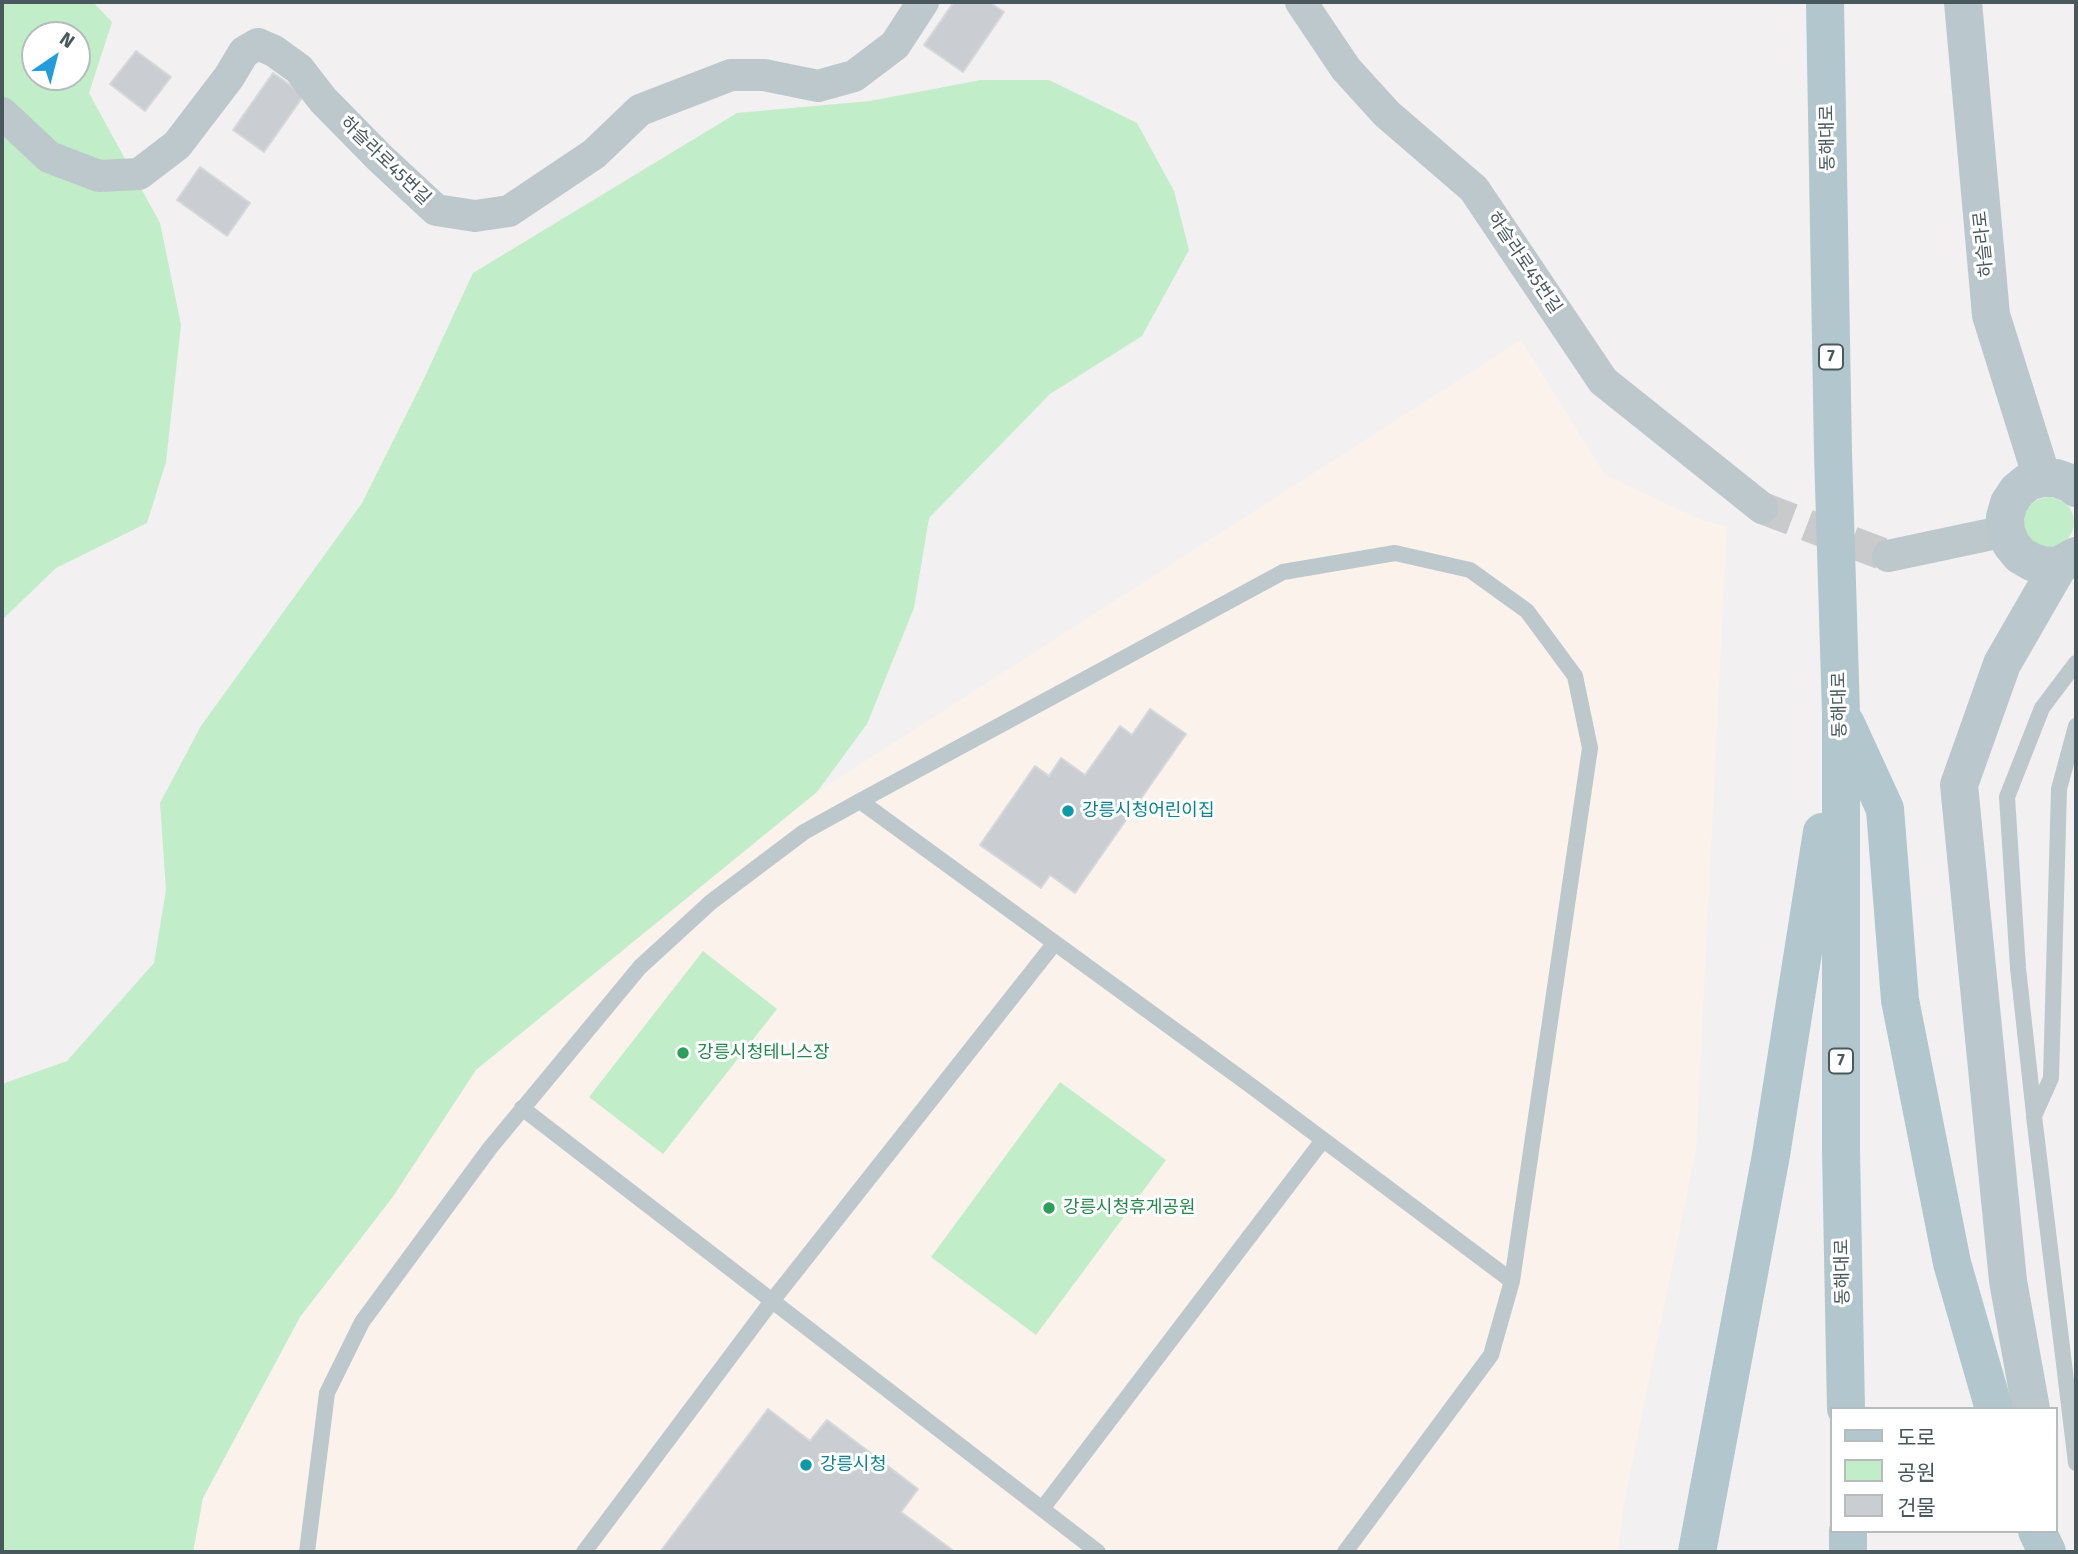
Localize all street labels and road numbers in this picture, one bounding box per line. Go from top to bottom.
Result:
street label: 동해대로 [1817,105,1839,171]
street label: 하슬라로45번길 [335,112,435,210]
street label: 하슬라로45번길 [1482,208,1566,318]
street label: 하슬라로 [1970,210,1998,278]
road number: 7 [1819,344,1843,370]
street label: 동해대로 [1829,672,1851,738]
road number: 7 [1829,1049,1853,1074]
street label: 동해대로 [1832,1239,1854,1305]

